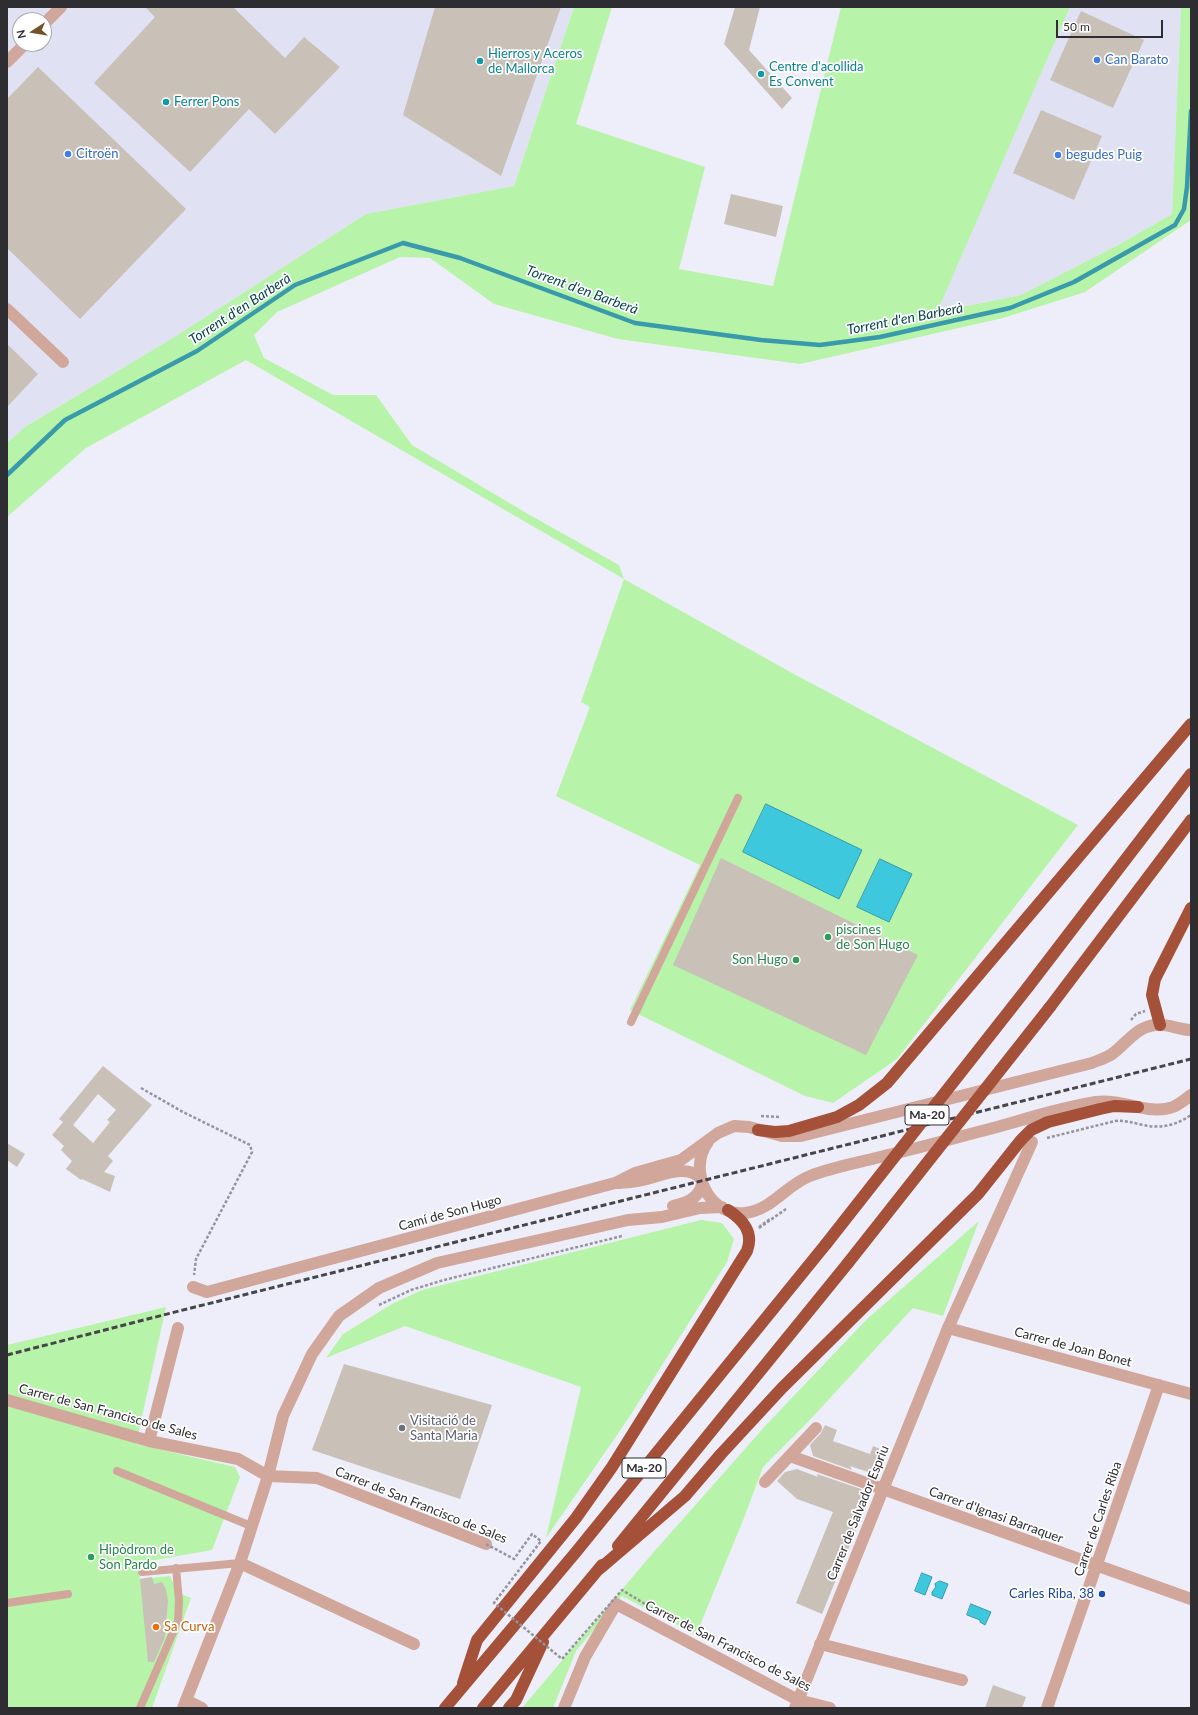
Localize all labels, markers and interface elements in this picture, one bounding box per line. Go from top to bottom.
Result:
north arrow [12,12,52,52]
scale bar [1058,12,1165,38]
text: 50 m [1063,19,1090,34]
text: N [14,29,28,40]
place label: Hierros y Aceros de Mallorca [488,46,582,77]
place label: Can Barato [1105,52,1168,68]
marker: Can Barato [1092,55,1102,65]
marker: Hierros y Aceros de Mallorca [475,56,485,66]
place label: Centre d'acollida Es Convent [769,59,864,90]
marker: Centre d'acollida Es Convent [756,69,766,79]
place label: Ferrer Pons [174,94,239,110]
marker: Ferrer Pons [161,97,171,107]
place label: Citroën [76,146,118,162]
place label: begudes Puig [1066,147,1142,163]
marker: Citroën [63,149,73,159]
marker: begudes Puig [1053,150,1063,160]
water label: Torrent d'en Barberà [524,262,640,318]
water label: Torrent d'en Barberà [186,270,294,348]
water label: Torrent d'en Barberà [845,299,965,339]
place label: piscines de Son Hugo [836,922,910,953]
marker: piscines de Son Hugo [823,932,833,942]
place label: Son Hugo [732,952,788,968]
marker: Son Hugo [791,955,801,965]
road number: Ma-20 [905,1105,949,1125]
street label: Camí de Son Hugo [397,1192,503,1234]
street label: Carrer de Joan Bonet [1013,1324,1133,1370]
street label: Carrer de San Francisco de Sales [17,1381,199,1443]
place label: Visitació de Santa Maria [410,1413,478,1444]
marker: Visitació de Santa Maria [397,1423,407,1433]
street label: Carrer de Salvador Espriu [824,1443,892,1583]
road number: Ma-20 [622,1458,666,1478]
street label: Carrer de Carles Riba [1071,1460,1125,1578]
street label: Carrer de San Francisco de Sales [333,1463,509,1547]
street label: Carrer d'Ignasi Barraquer [927,1483,1065,1547]
place label: Hipòdrom de Son Pardo [99,1542,174,1573]
marker: Hipòdrom de Son Pardo [86,1552,96,1562]
place label: Carles Riba, 38 [1009,1586,1094,1602]
marker: Carles Riba, 38 [1097,1589,1107,1599]
street label: Carrer de San Francisco de Sales [642,1597,814,1695]
place label: Sa Curva [164,1619,214,1635]
marker: Sa Curva [151,1622,161,1632]

